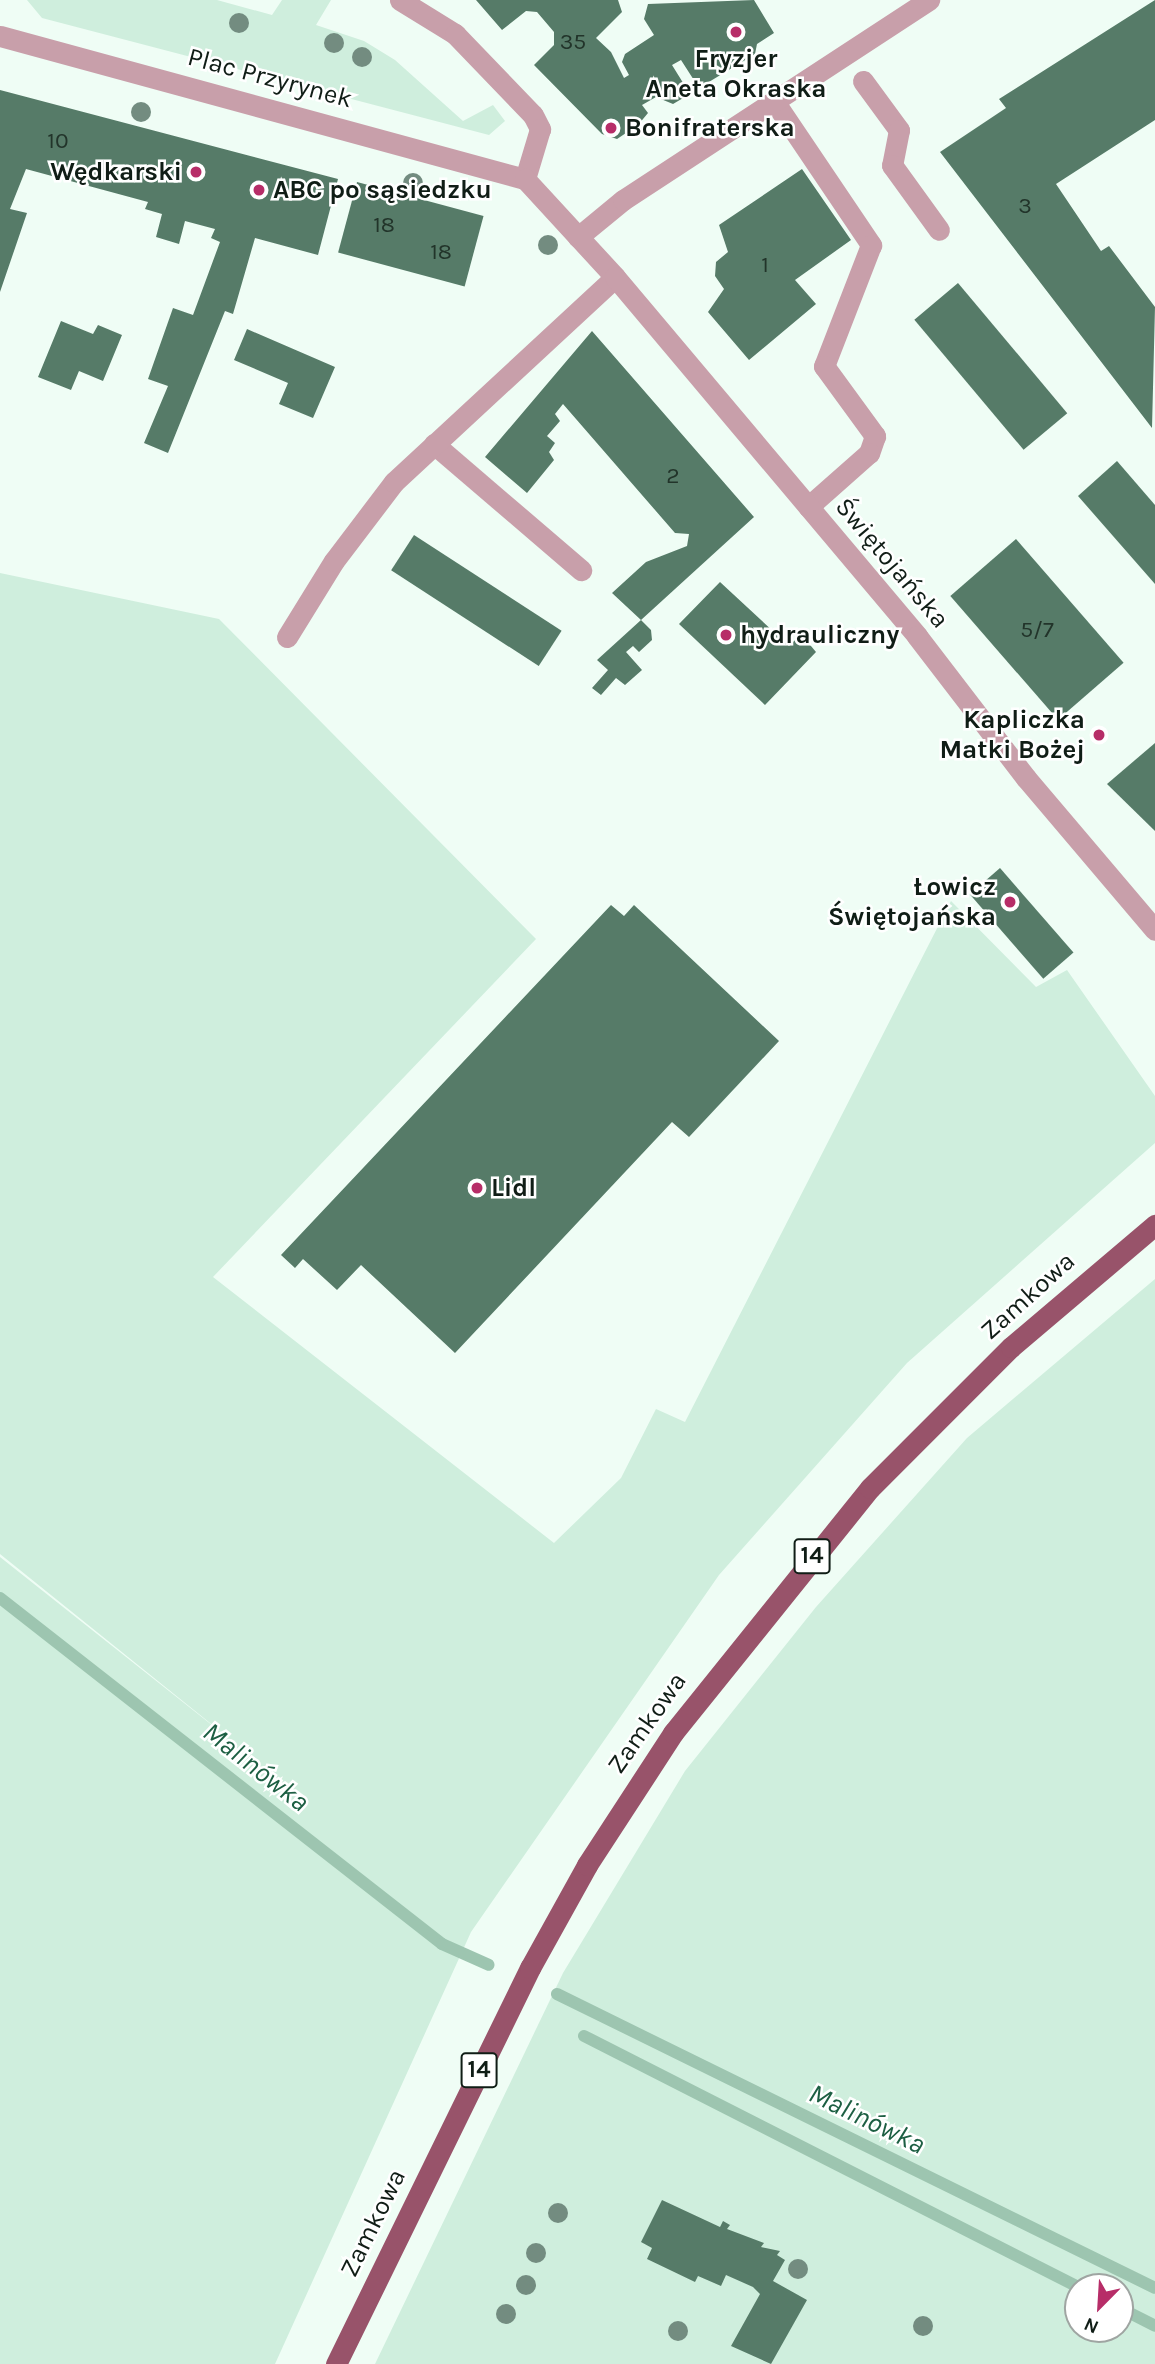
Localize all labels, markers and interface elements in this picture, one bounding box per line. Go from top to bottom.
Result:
marker: Fryzjer Aneta Okraska [728,24,744,40]
house number: 35 [560,28,586,56]
street label: Plac Przyrynek [184,41,356,115]
place label: Fryzjer Aneta Okraska [645,43,827,104]
place label: Bonifraterska [625,112,795,144]
marker: Bonifraterska [603,120,619,136]
house number: 10 [47,127,69,155]
place label: Wędkarski [50,156,182,188]
marker: Wędkarski [188,164,204,180]
place label: ABC po sąsiedzku [273,174,492,206]
marker: ABC po sąsiedzku [251,182,267,198]
house number: 3 [1018,192,1032,220]
house number: 18 [373,211,395,239]
house number: 18 [430,238,452,266]
house number: 1 [761,251,769,279]
house number: 2 [666,462,680,490]
street label: Świętojańska [828,492,956,634]
house number: 5/7 [1020,616,1054,644]
place label: hydrauliczny [740,619,899,651]
marker: hydrauliczny [718,627,734,643]
place label: Kapliczka Matki Bożej [939,704,1085,766]
marker: Kapliczka Matki Bożej [1091,727,1107,743]
place label: Łowicz Świętojańska [828,871,996,932]
marker: Łowicz Świętojańska [1002,894,1018,910]
place label: Lidl [491,1172,536,1204]
marker: Lidl [469,1180,485,1196]
street label: Zamkowa [974,1246,1082,1346]
road number: 14 [793,1536,831,1576]
street label: Zamkowa [601,1667,693,1779]
water label: Malinówka [196,1715,316,1819]
road number: 14 [460,2050,498,2090]
water label: Malinówka [803,2076,931,2162]
street label: Zamkowa [334,2164,412,2282]
north arrow [1064,2273,1134,2343]
text: N [1081,2313,1102,2338]

